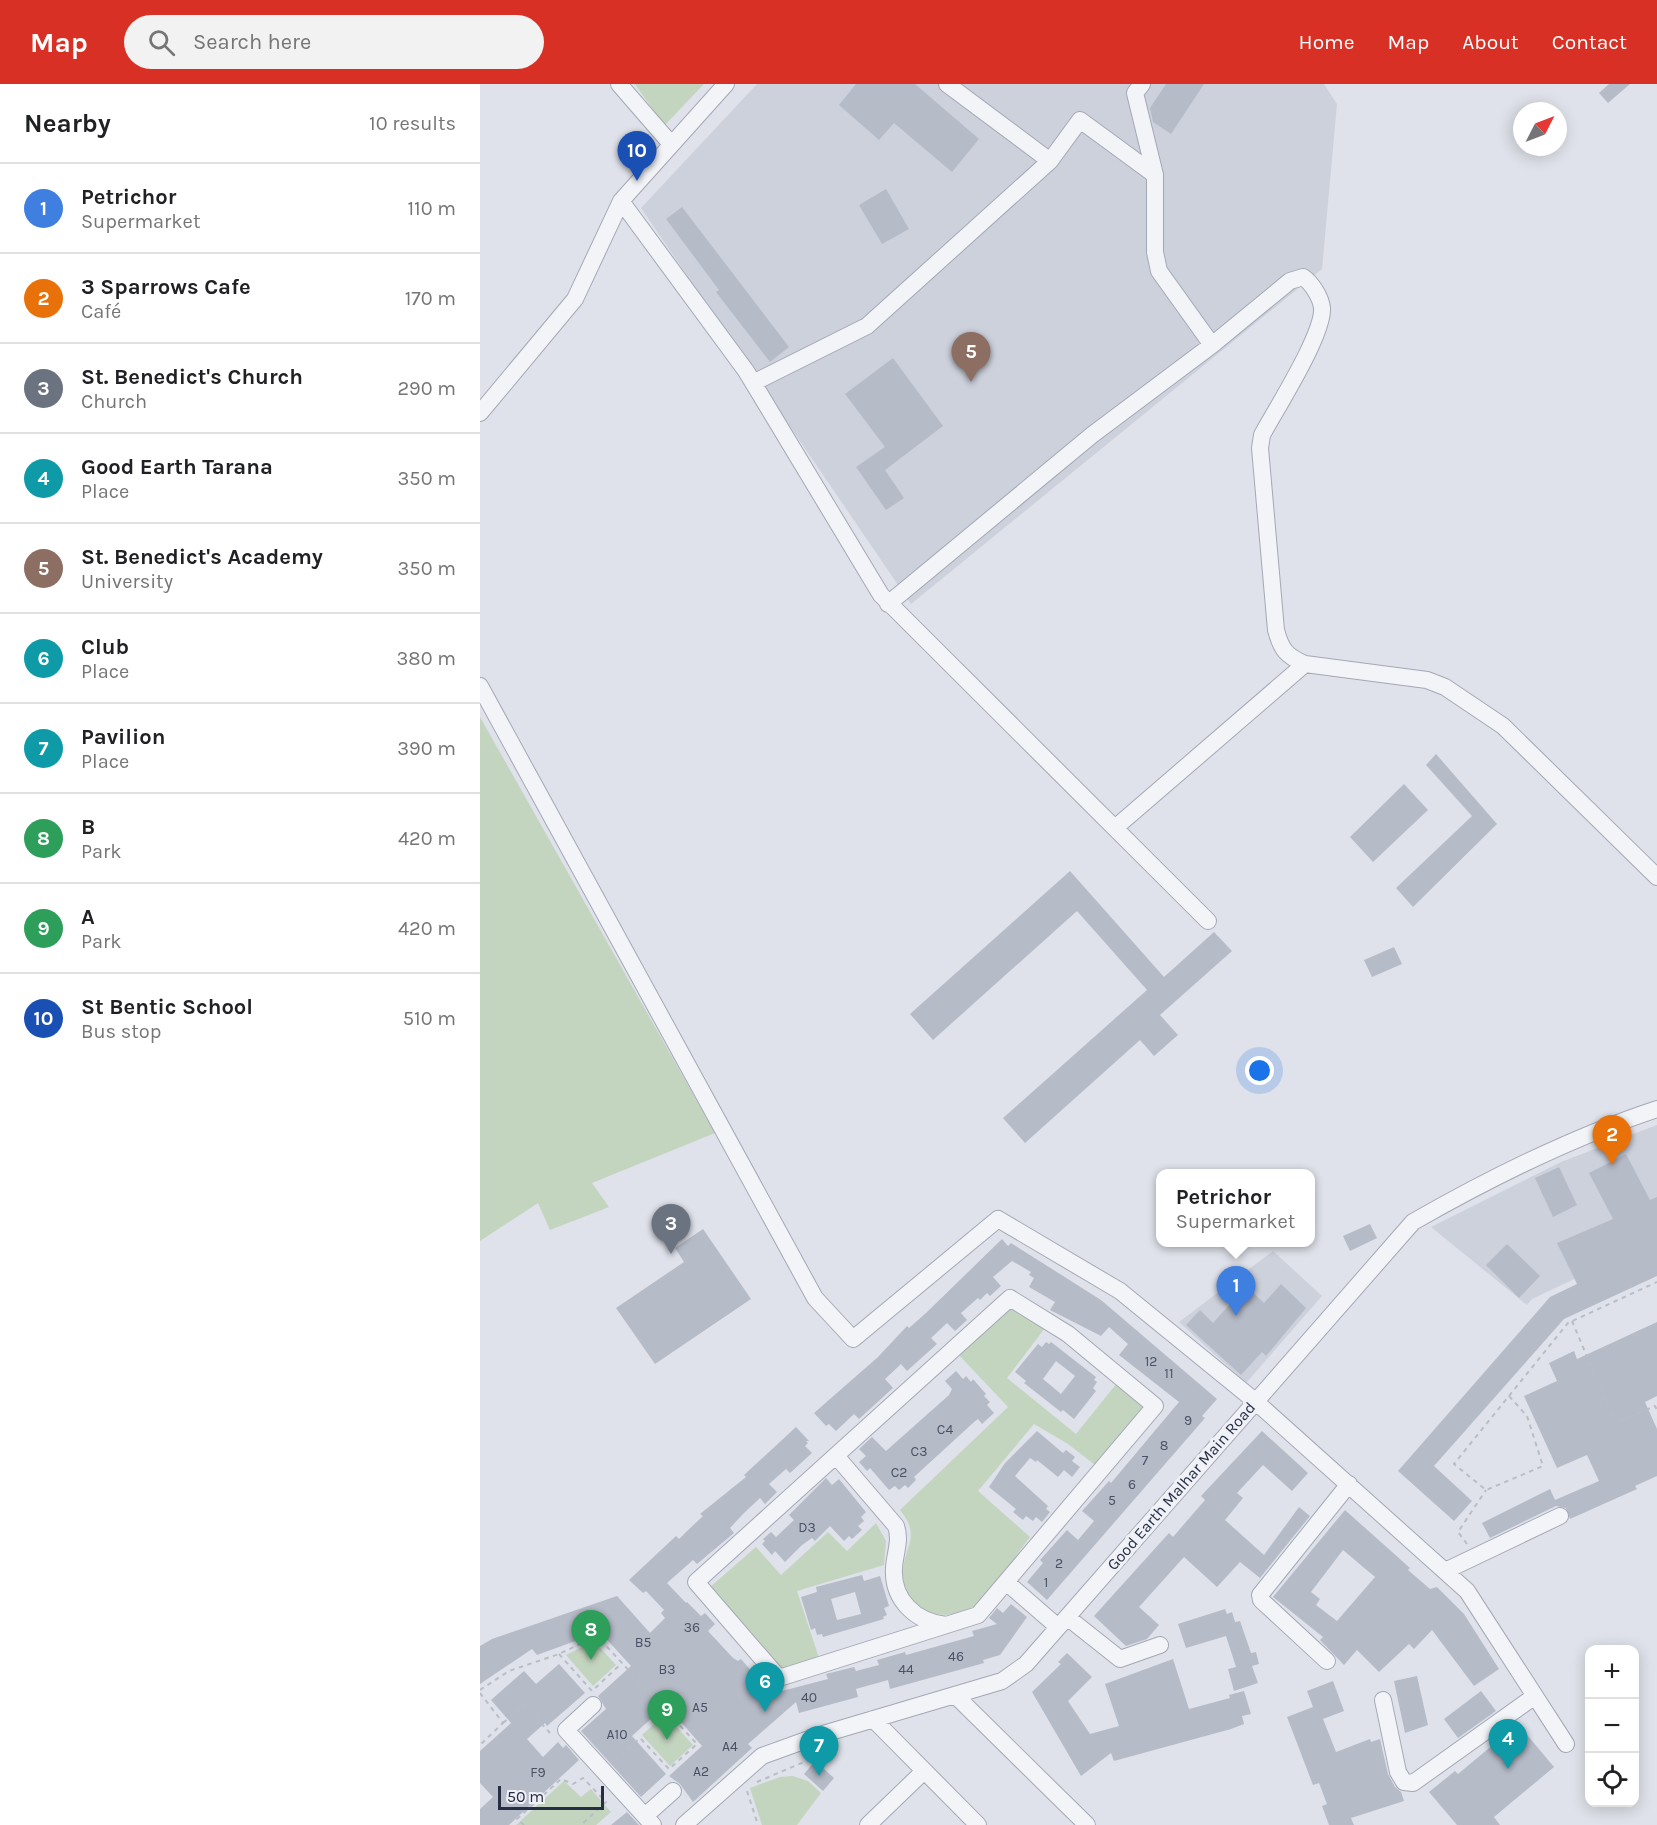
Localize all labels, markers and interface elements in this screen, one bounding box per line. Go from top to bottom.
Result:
search box [124,15,544,69]
text: Map [30,26,88,59]
icon: search [145,26,178,59]
text: Search here [193,29,311,55]
text: Home [1299,30,1355,54]
text: Map [1388,30,1429,54]
text: About [1462,30,1519,54]
text: Contact [1552,30,1627,54]
north arrow [1513,102,1567,156]
text: Nearby [24,108,111,139]
text: 10 results [369,112,456,135]
pin: 10 [618,132,656,181]
text: Petrichor [81,184,176,210]
text: 1 [40,197,47,220]
text: 110 m [407,197,456,220]
text: Supermarket [81,210,200,233]
text: 3 Sparrows Cafe [81,274,251,300]
text: 2 [37,287,50,310]
text: 170 m [405,287,456,310]
text: Café [81,300,121,323]
pin: 5 [952,332,990,382]
text: St. Benedict's Church [81,364,303,390]
text: 3 [37,377,50,400]
text: 290 m [397,377,456,400]
text: Church [81,390,147,413]
text: Good Earth Tarana [81,454,273,480]
text: 4 [38,467,49,490]
text: 350 m [398,467,456,490]
text: Place [81,480,129,503]
text: St. Benedict's Academy [81,544,323,570]
text: 5 [38,557,49,580]
text: 350 m [398,557,456,580]
text: University [81,570,173,593]
text: Club [81,634,129,660]
text: 6 [37,647,50,670]
text: 380 m [397,647,456,670]
text: Place [81,660,129,683]
text: Pavilion [81,724,165,750]
text: 7 [39,737,48,760]
text: 390 m [397,737,456,760]
text: Place [81,750,129,773]
text: B [81,814,95,840]
text: 8 [37,827,50,850]
text: 420 m [398,827,456,850]
text: Park [81,840,122,863]
text: A [81,904,95,930]
text: 9 [37,917,50,940]
text: 420 m [398,917,456,940]
text: Park [81,930,122,953]
text: St Bentic School [81,994,253,1020]
text: 10 [34,1007,53,1030]
text: 510 m [403,1007,456,1030]
text: Bus stop [81,1020,161,1043]
your location [1245,1056,1274,1085]
pin: 2 [1592,1116,1632,1165]
popup [1156,1169,1315,1247]
text: Petrichor [1176,1184,1271,1210]
pin: 3 [652,1204,690,1254]
text: Supermarket [1176,1210,1295,1233]
pin: 1 [1216,1266,1256,1316]
house number: 12 [1145,1353,1157,1370]
house number: 11 [1164,1365,1174,1382]
street label: Good Earth Malhar Main Road [1103,1398,1259,1574]
house number: 9 [1184,1412,1192,1429]
house number: C4 [937,1421,953,1438]
house number: 8 [1160,1437,1168,1454]
house number: C3 [911,1443,927,1460]
house number: 7 [1142,1452,1149,1469]
house number: C2 [891,1464,907,1481]
house number: 6 [1128,1476,1136,1493]
house number: 5 [1108,1492,1116,1509]
house number: D3 [798,1519,816,1536]
house number: 2 [1055,1555,1063,1572]
house number: 1 [1044,1574,1048,1591]
pin: 8 [572,1610,610,1660]
house number: 36 [684,1619,700,1636]
house number: B5 [635,1634,651,1651]
map controls [1585,1645,1639,1807]
button: + [1585,1645,1639,1699]
house number: 46 [948,1648,964,1665]
house number: B3 [659,1661,675,1678]
house number: 44 [898,1661,914,1678]
pin: 6 [746,1662,784,1712]
house number: 40 [801,1689,817,1706]
pin: 9 [648,1690,687,1740]
house number: A5 [692,1699,708,1716]
button: − [1585,1699,1639,1753]
pin: 4 [1488,1720,1528,1769]
house number: A10 [607,1726,627,1743]
pin: 7 [800,1726,838,1776]
house number: A4 [722,1738,738,1755]
button: locate [1585,1753,1639,1807]
house number: A2 [693,1763,709,1780]
house number: F9 [530,1764,546,1781]
scale bar [498,1783,604,1810]
text: 50 m [507,1787,544,1806]

